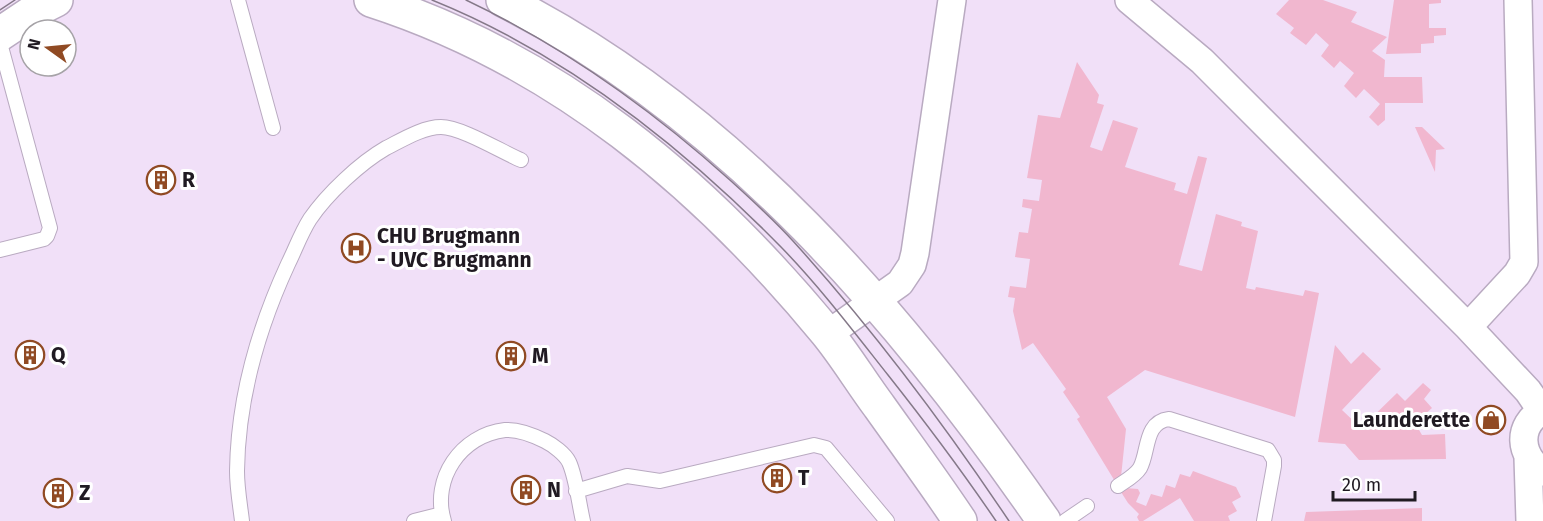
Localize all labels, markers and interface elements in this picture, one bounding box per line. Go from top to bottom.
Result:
north arrow [18,18,78,78]
text: N [23,37,45,52]
building icon: R [145,164,177,196]
place label: R [182,167,196,193]
place label: CHU Brugmann - UVC Brugmann [377,223,532,273]
hospital icon: CHU Brugmann - UVC Brugmann [340,232,372,264]
building icon: Q [14,339,46,371]
building icon: M [495,340,527,372]
place label: Q [51,342,66,368]
place label: M [532,343,549,369]
shop icon: Launderette [1475,404,1507,436]
place label: Launderette [1353,407,1470,433]
building icon: T [761,462,793,494]
scale bar [1333,464,1416,502]
place label: T [798,465,810,491]
building icon: N [510,474,542,506]
text: 20 m [1342,474,1381,496]
building icon: Z [42,477,74,509]
place label: N [547,477,561,503]
place label: Z [79,480,90,506]

